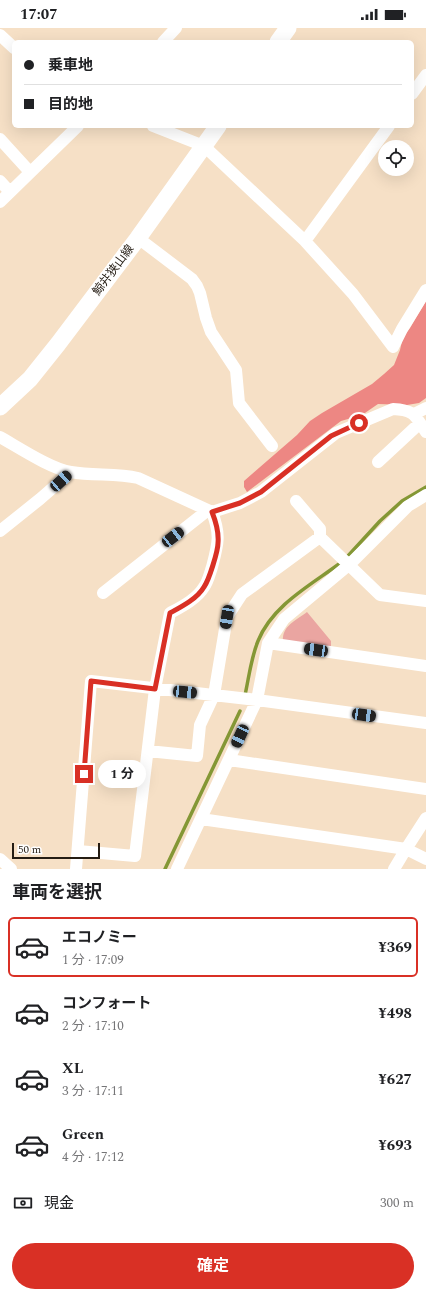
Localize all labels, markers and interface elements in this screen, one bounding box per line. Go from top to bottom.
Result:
text: 17:07 [20,3,58,26]
text: 乗車地 [48,54,93,77]
text: 目的地 [48,93,93,116]
map controls [378,140,414,176]
button: locate [378,140,414,176]
street label: 鯨井狭山線 [88,241,139,300]
route start [350,414,368,432]
car [48,469,74,493]
car [160,525,186,549]
car [219,604,235,630]
car [303,642,329,658]
car [173,685,197,699]
car [351,707,377,723]
car [229,723,251,749]
callout: 1 分 [98,760,146,788]
text: 1 分 [110,764,134,784]
route end [75,765,93,783]
scale bar [12,841,100,860]
text: 50 m [18,841,41,858]
text: 車両を選択 [12,879,102,906]
text: エコノミー [62,926,137,949]
icon: car [14,929,50,965]
text: ¥369 [378,936,412,959]
text: 1 分 · 17:09 [62,950,124,970]
text: コンフォート [62,992,152,1015]
icon: car [14,995,50,1031]
text: ¥498 [378,1002,412,1025]
text: 2 分 · 17:10 [62,1016,124,1036]
text: XL [62,1057,83,1080]
icon: car [14,1061,50,1097]
text: ¥627 [378,1068,412,1091]
text: 3 分 · 17:11 [62,1081,124,1101]
text: Green [62,1123,104,1146]
icon: car [14,1127,50,1163]
text: ¥693 [378,1134,412,1157]
text: 4 分 · 17:12 [62,1147,124,1167]
icon: cash [12,1192,34,1214]
text: 現金 [44,1192,74,1215]
text: 300 m [380,1193,414,1213]
button: 確定 [12,1243,414,1289]

